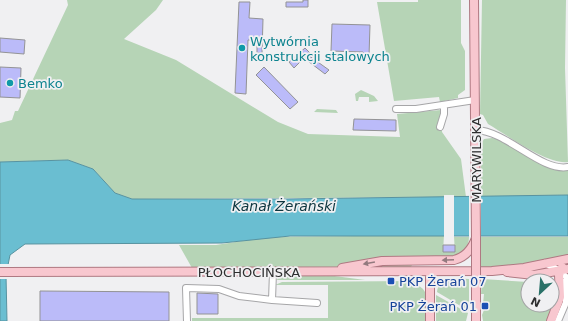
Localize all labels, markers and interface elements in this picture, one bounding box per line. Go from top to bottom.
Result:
place label: Wytwórnia konstrukcji stalowych [250,34,390,64]
marker: Wytwórnia konstrukcji stalowych [237,43,247,53]
place label: Bemko [18,76,63,91]
marker: Bemko [5,78,15,88]
street label: MARYWILSKA [469,117,484,203]
water label: Kanał Żerański [232,197,336,214]
one-way arrow [441,257,454,263]
one-way arrow [363,260,375,266]
street label: PŁOCHOCIŃSKA [198,265,300,280]
north arrow [520,273,560,313]
place label: PKP Żerań 07 [399,274,486,289]
marker: PKP Żerań 07 [386,276,396,286]
text: N [529,294,543,309]
place label: PKP Żerań 01 [390,299,477,314]
marker: PKP Żerań 01 [480,301,490,311]

